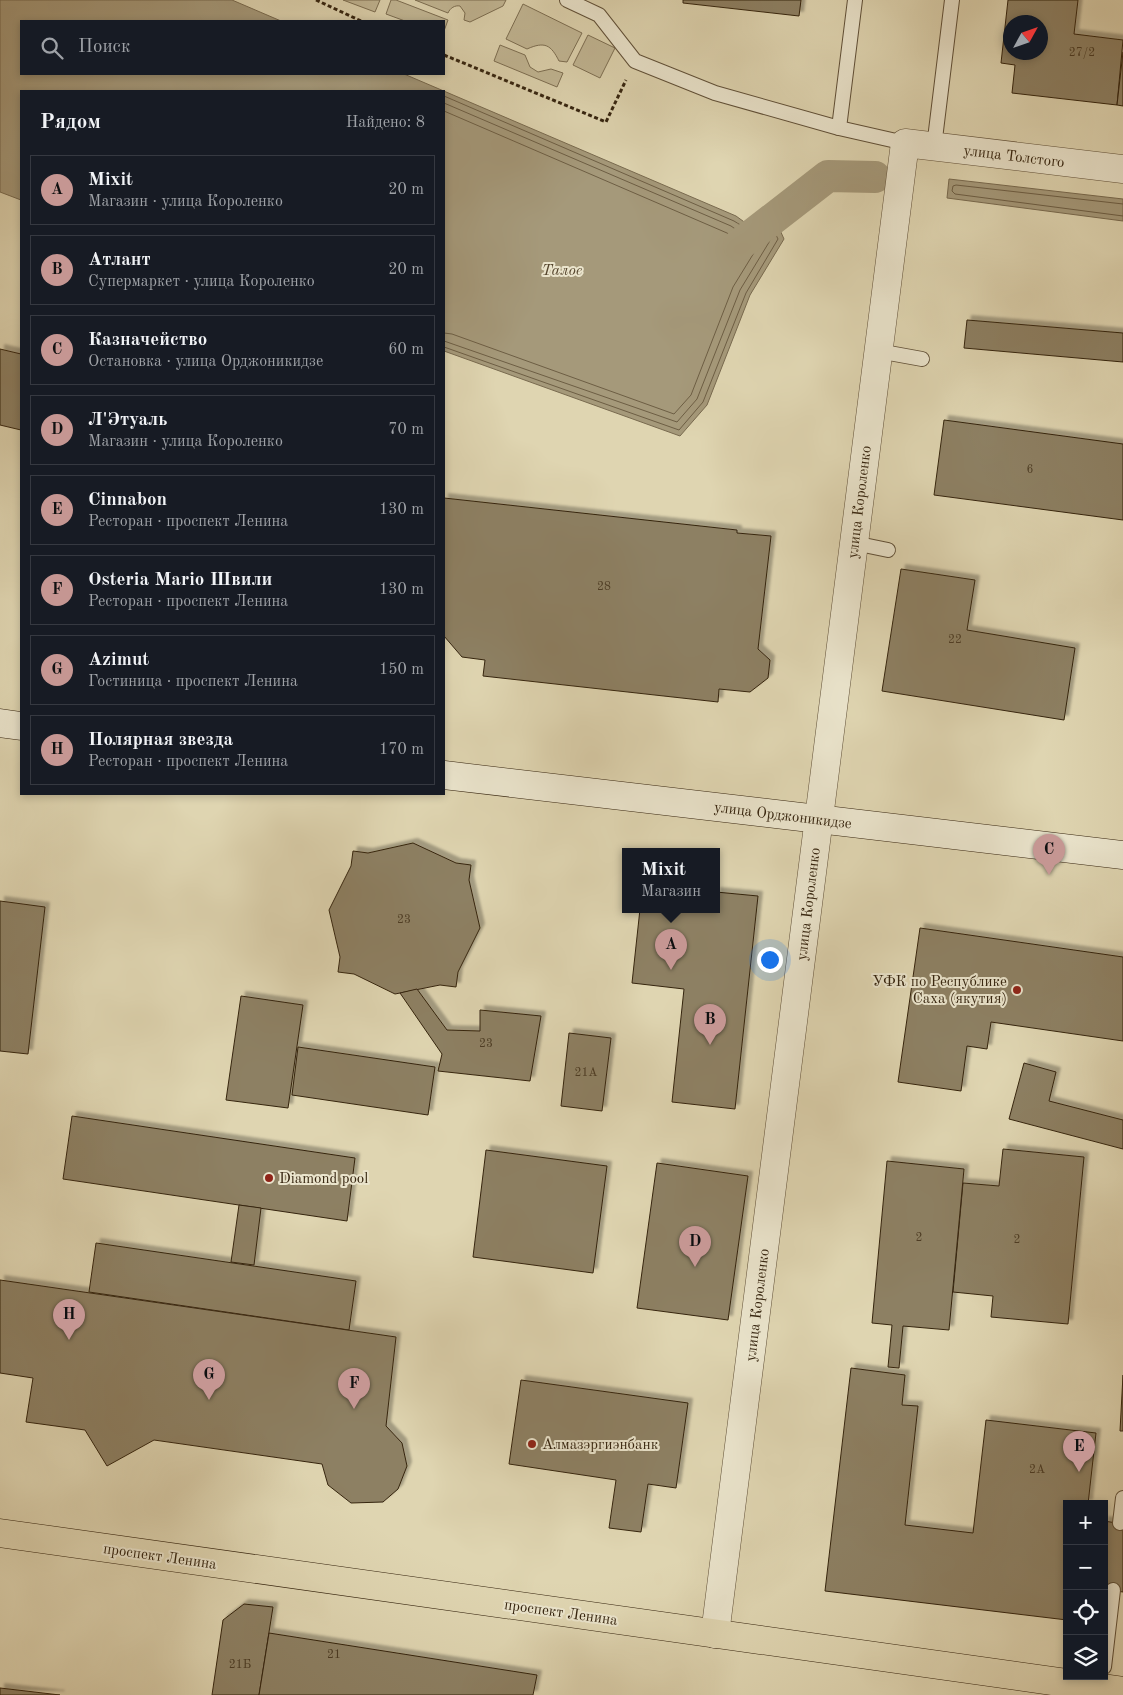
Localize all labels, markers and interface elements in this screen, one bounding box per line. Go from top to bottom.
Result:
north arrow [1003,15,1048,60]
search box [20,20,445,75]
icon: search [38,34,66,62]
text: Поиск [78,38,130,57]
house number: 27/2 [1069,47,1095,59]
text: Рядом [40,112,101,133]
text: Найдено: 8 [346,115,425,131]
street label: улица Толстого [963,144,1065,171]
text: Mixit [88,171,133,190]
text: A [51,182,63,198]
text: 20 m [388,182,424,198]
text: Магазин · улица Короленко [88,194,283,210]
text: Атлант [88,251,151,270]
text: B [51,262,63,278]
text: 20 m [388,262,424,278]
water label: Талое [542,263,583,279]
text: Супермаркет · улица Короленко [88,274,315,290]
text: Казначейство [88,331,207,350]
text: C [52,342,62,358]
text: 60 m [388,342,424,358]
text: Остановка · улица Орджоникидзе [88,354,323,370]
text: Л'Этуаль [88,411,167,430]
text: D [51,422,63,438]
text: 70 m [388,422,424,438]
text: Магазин · улица Короленко [88,434,283,450]
street label: улица Короленко [846,445,875,560]
house number: 6 [1027,464,1034,476]
text: Cinnabon [88,491,167,510]
text: E [51,502,63,518]
text: 130 m [379,502,424,518]
text: Ресторан · проспект Ленина [88,514,288,530]
text: Osteria Mario Швили [88,571,272,590]
house number: 28 [597,581,611,593]
text: F [52,582,62,598]
text: 130 m [379,582,424,598]
text: Ресторан · проспект Ленина [88,594,288,610]
house number: 22 [948,634,962,646]
text: Azimut [88,651,149,670]
text: G [51,662,63,678]
text: 150 m [379,662,424,678]
text: Гостиница · проспект Ленина [88,674,298,690]
text: Полярная звезда [88,731,233,750]
text: H [50,742,64,758]
text: 170 m [379,742,424,758]
text: Ресторан · проспект Ленина [88,754,288,770]
street label: улица Орджоникидзе [713,801,853,832]
pin: C [1033,834,1065,875]
street label: улица Короленко [795,847,824,962]
popup [622,848,720,913]
text: Mixit [641,861,686,880]
text: Магазин [641,884,701,900]
house number: 23 [397,914,411,926]
pin: A [655,929,687,970]
your location [757,947,783,973]
place label: УФК по Республике Саха (якутия) [872,975,1007,1007]
marker: УФК по Республике Саха (якутия) [1011,984,1023,996]
pin: B [694,1004,726,1045]
house number: 23 [479,1038,493,1050]
house number: 21А [574,1067,598,1079]
marker: Diamond pool [263,1172,275,1184]
place label: Diamond pool [279,1172,368,1187]
pin: D [679,1226,711,1267]
house number: 2 [916,1232,922,1244]
house number: 2 [1014,1234,1020,1246]
street label: улица Короленко [744,1248,773,1363]
pin: H [53,1299,85,1340]
pin: G [193,1359,225,1400]
pin: F [338,1368,370,1409]
pin: E [1063,1431,1095,1472]
marker: Алмазэргиэнбанк [526,1438,538,1450]
place label: Алмазэргиэнбанк [542,1438,659,1453]
house number: 2А [1029,1464,1045,1476]
map controls [1063,1500,1108,1680]
button: + [1063,1500,1108,1545]
street label: проспект Ленина [102,1542,218,1573]
button: − [1063,1545,1108,1590]
button: locate [1063,1590,1108,1635]
street label: проспект Ленина [503,1598,619,1629]
button: layers [1063,1635,1108,1680]
house number: 21 [327,1649,341,1661]
house number: 21Б [229,1659,251,1671]

